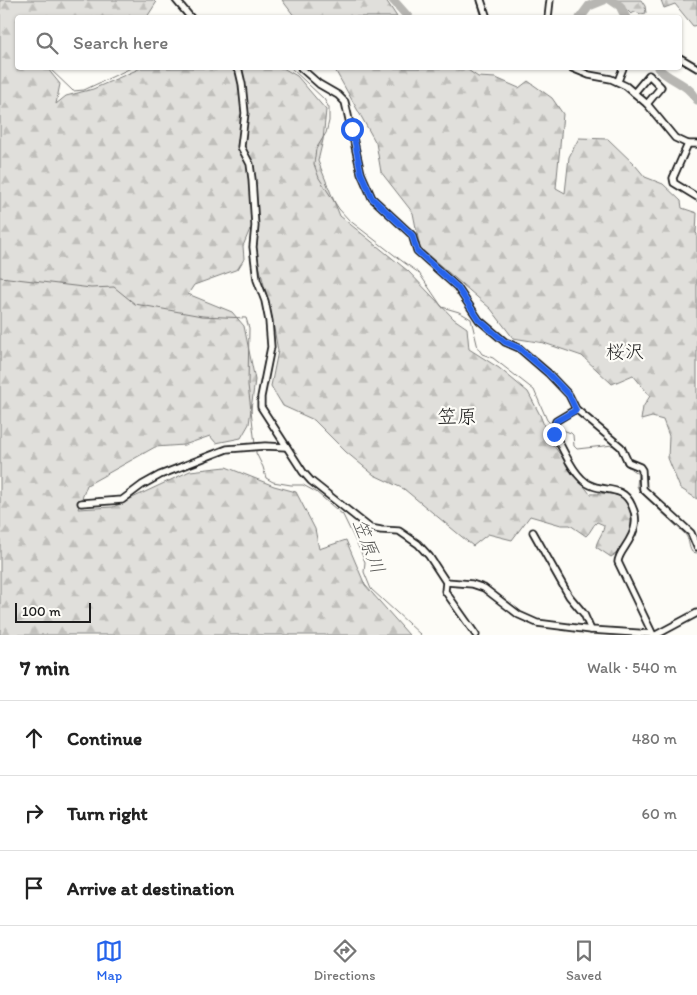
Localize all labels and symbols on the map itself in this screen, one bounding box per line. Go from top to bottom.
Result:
route start [341,118,364,141]
district label: 桜沢 [606,340,644,363]
district label: 笠原 [437,404,477,428]
route end [543,423,566,446]
water label: 笠原川 [348,515,390,577]
scale bar [15,600,91,623]

